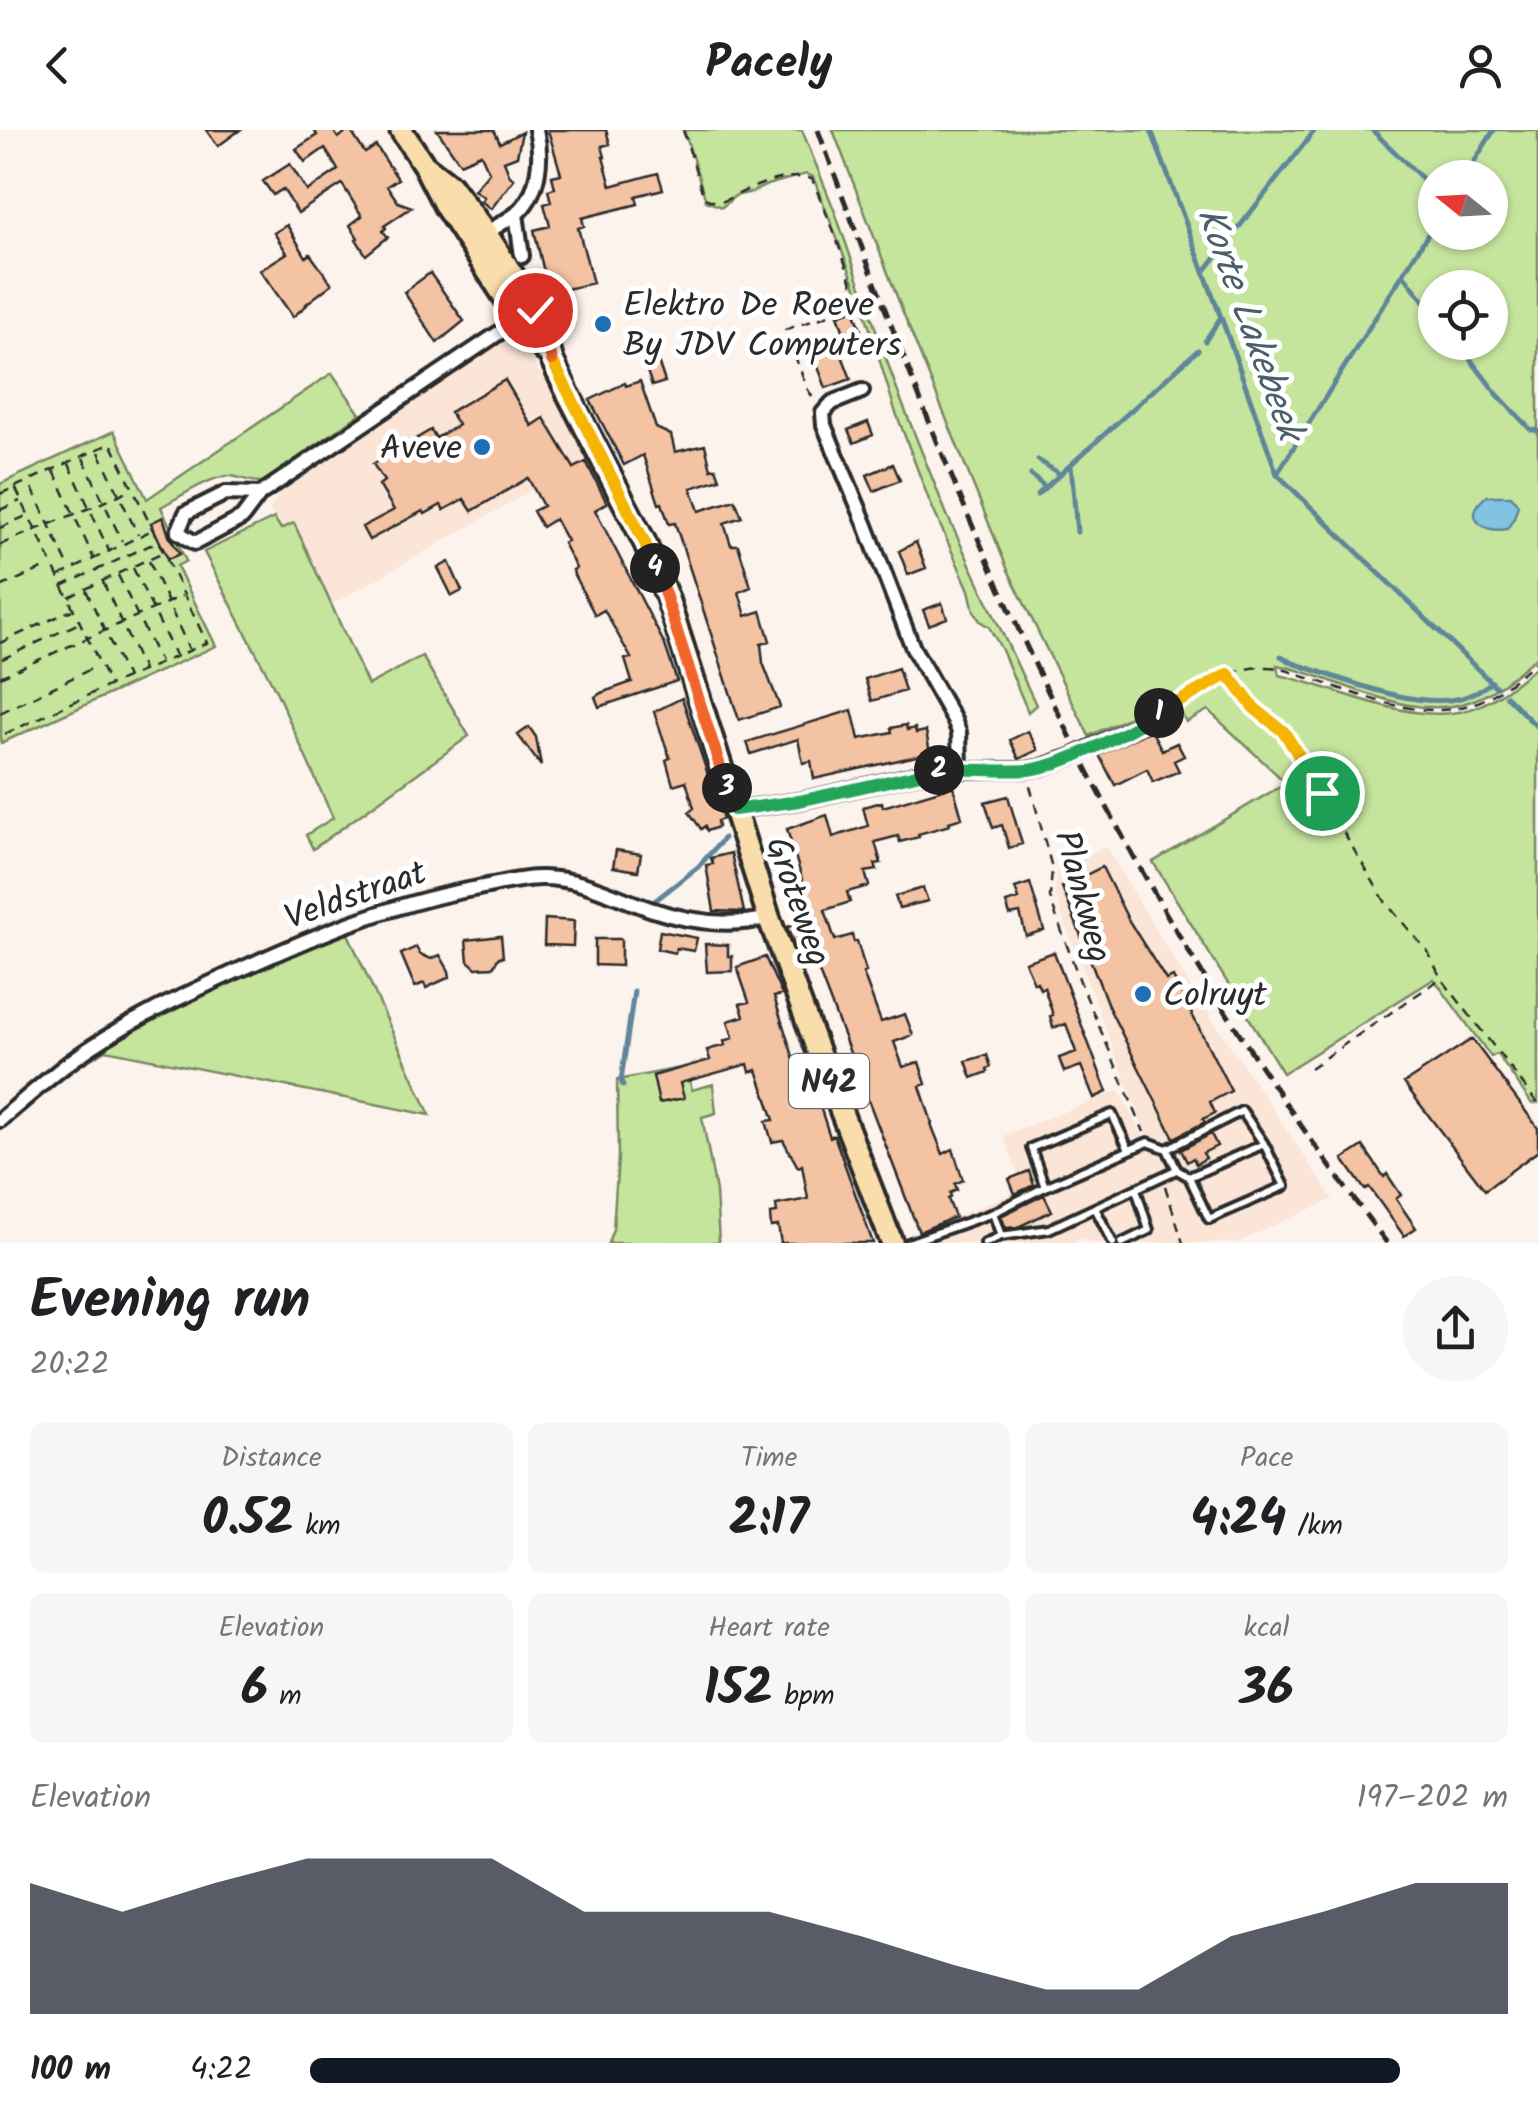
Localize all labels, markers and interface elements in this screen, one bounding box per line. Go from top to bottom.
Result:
text: Pacely [706,29,833,101]
icon: back [30,38,85,93]
icon: person [1453,38,1508,93]
north arrow [1418,160,1508,250]
map controls [1418,160,1508,360]
water label: Korte Lakebeek [1178,199,1320,454]
pin [493,268,578,353]
button: locate [1418,270,1508,360]
place label: Elektro De Roeve By JDV Computers [623,279,901,375]
icon: check [508,283,563,338]
marker: Elektro De Roeve By JDV Computers [592,313,614,335]
place label: Aveve [380,422,462,478]
marker: Aveve [471,436,493,458]
pin: 4 [630,543,680,593]
text: 4 [647,545,663,590]
pin: 1 [1134,688,1184,738]
text: 1 [1155,690,1163,735]
pin: 2 [914,745,964,795]
text: 2 [931,747,947,792]
pin [1280,751,1365,836]
pin: 3 [702,763,752,813]
text: 3 [719,765,735,810]
icon: arrive [1295,766,1350,821]
street label: Plankweg [1037,824,1126,969]
street label: Groteweg [748,829,844,974]
street label: Veldstraat [277,846,435,947]
place label: Colruyt [1163,969,1267,1025]
marker: Colruyt [1132,983,1154,1005]
road number: N42 [789,1054,869,1108]
text: Evening run [30,1259,310,1346]
button: share [1403,1276,1508,1381]
text: 20:22 [30,1340,110,1391]
text: Distance [221,1436,322,1481]
text: Time [741,1436,797,1481]
text: Pace [1240,1436,1293,1481]
text: 0.52 [202,1481,294,1561]
text: 2:17 [729,1481,809,1561]
text: 4:24 [1190,1481,1286,1561]
text: km [294,1504,341,1549]
text: /km [1286,1504,1343,1549]
text: Elevation [218,1606,324,1651]
text: Heart rate [708,1606,830,1651]
text: kcal [1244,1606,1289,1651]
text: 6 [241,1651,268,1731]
text: 152 [703,1651,773,1731]
text: 36 [1239,1651,1294,1731]
text: m [268,1674,302,1719]
text: bpm [773,1674,835,1719]
text: Elevation [30,1773,151,1824]
text: 197–202 m [1357,1773,1508,1824]
text: 100 m [30,2045,111,2096]
text: 4:22 [190,2045,253,2096]

